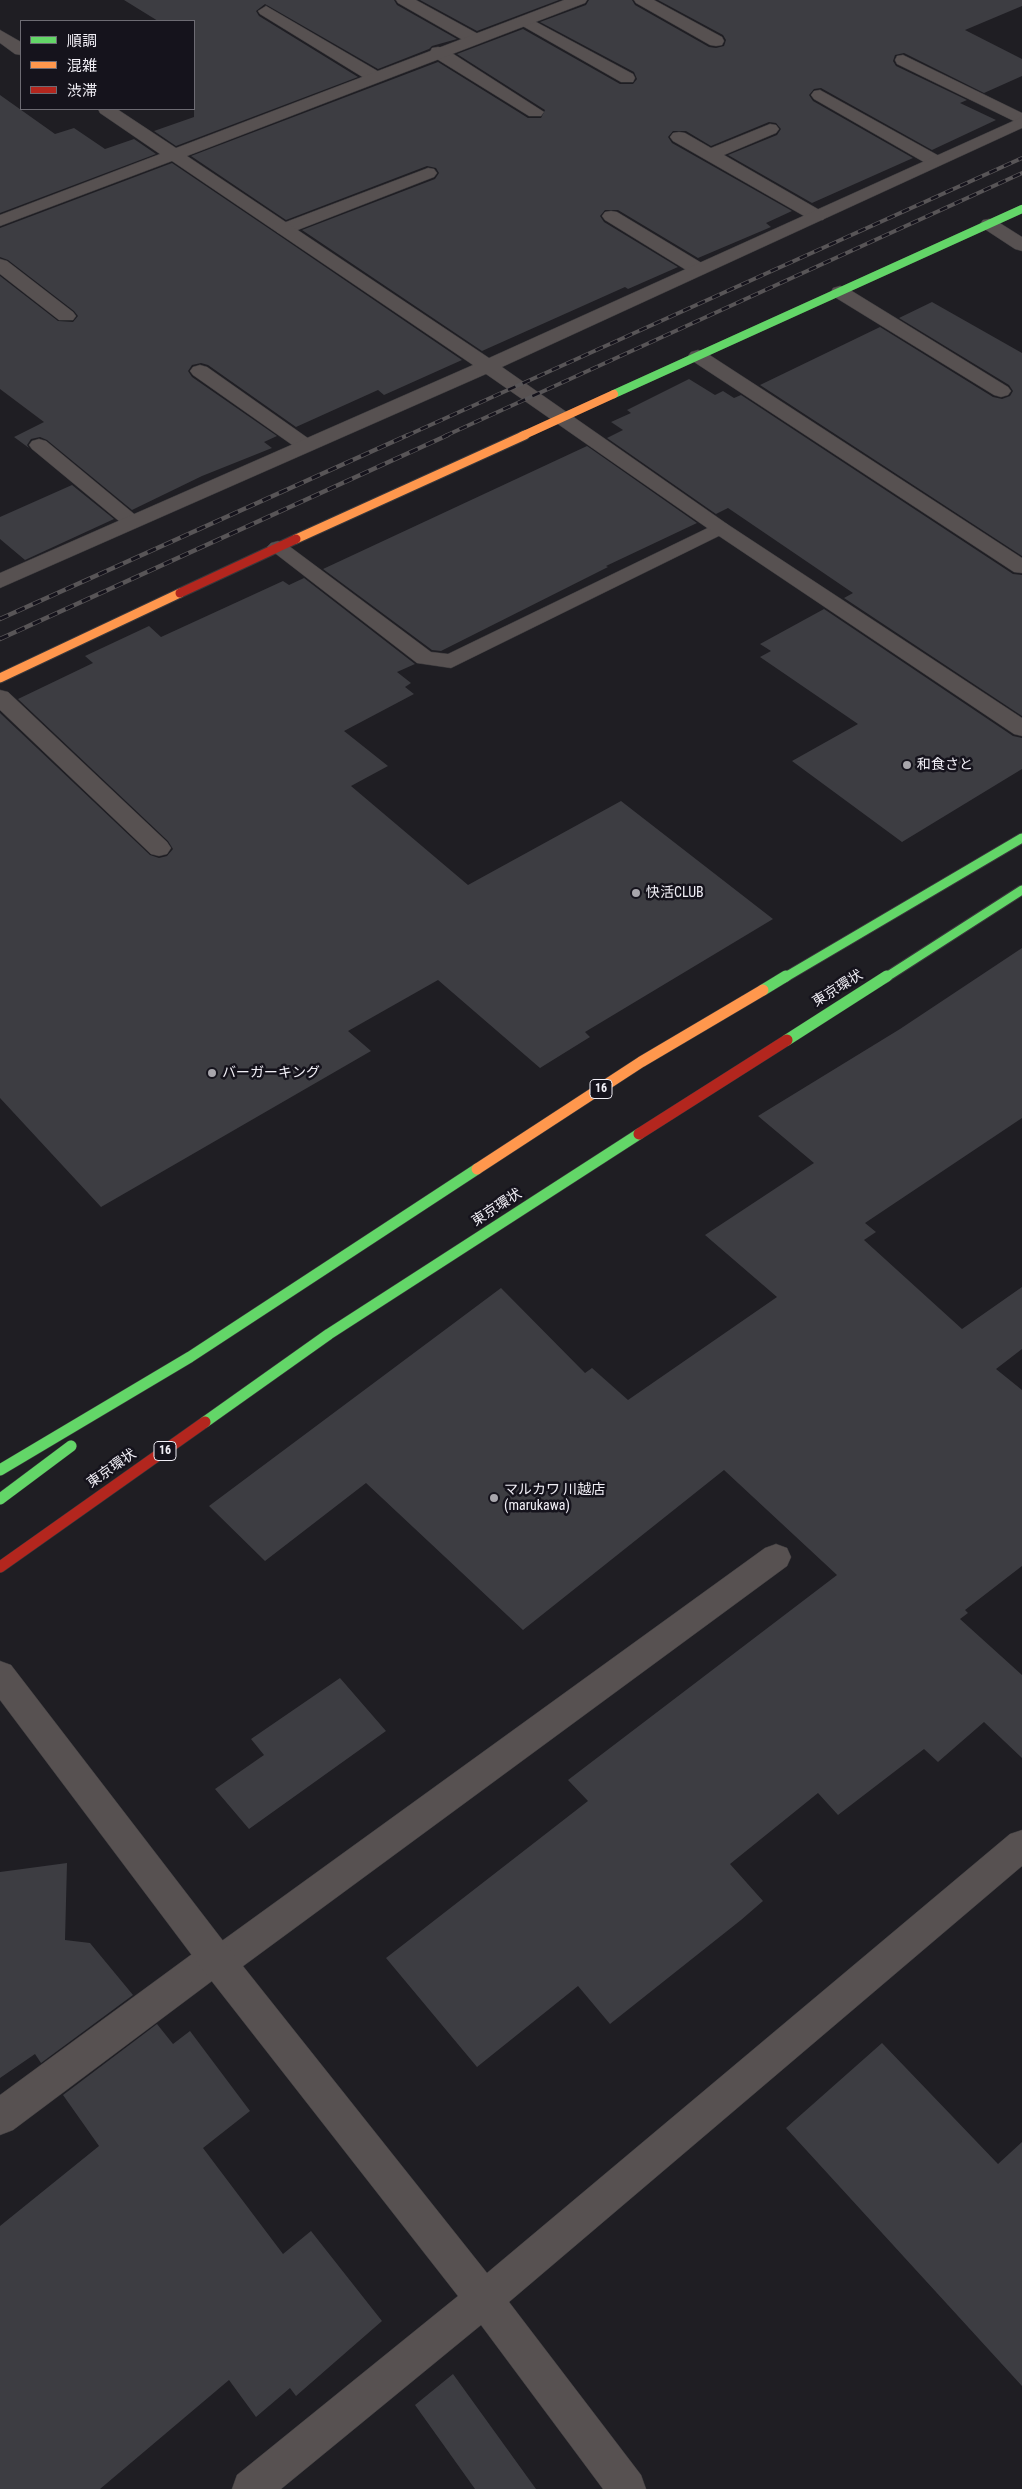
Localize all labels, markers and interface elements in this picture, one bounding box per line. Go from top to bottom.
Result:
legend [20,20,195,110]
text: 順調 [67,32,97,50]
text: 混雑 [67,57,97,75]
text: 渋滞 [67,82,97,100]
place label: 和食さと [917,757,973,773]
marker: 和食さと [901,759,913,771]
place label: 快活CLUB [646,885,704,901]
marker: 快活CLUB [630,887,642,899]
street label: 東京環状 [810,967,866,1011]
place label: バーガーキング [222,1065,320,1081]
marker: バーガーキング [206,1067,218,1079]
road number: 16 [590,1080,612,1098]
street label: 東京環状 [469,1186,525,1230]
road number: 16 [154,1442,176,1460]
street label: 東京環状 [84,1446,140,1492]
place label: マルカワ 川越店 (marukawa) [504,1482,605,1514]
marker: マルカワ 川越店 (marukawa) [488,1492,500,1504]

